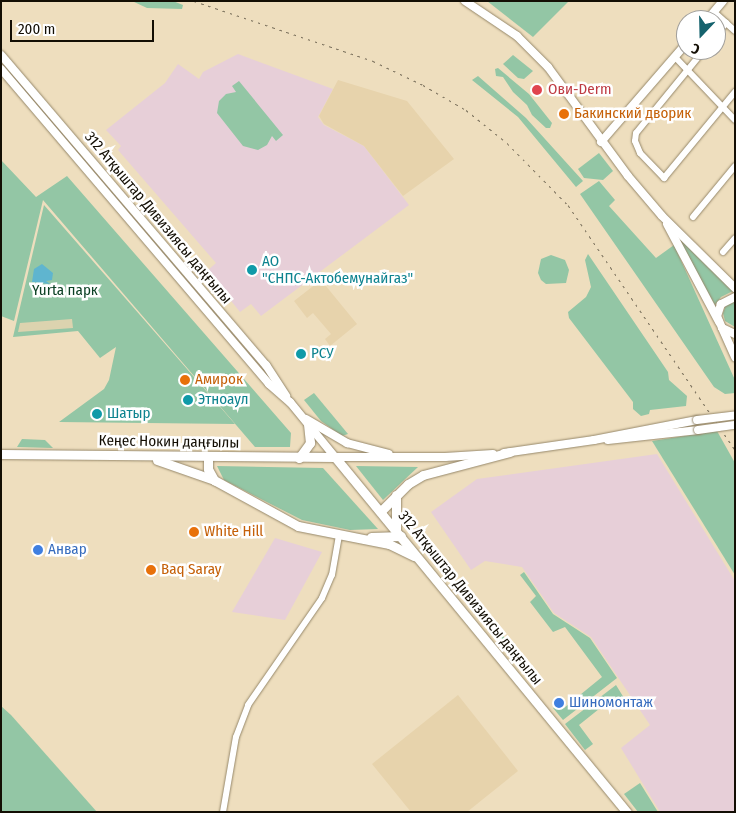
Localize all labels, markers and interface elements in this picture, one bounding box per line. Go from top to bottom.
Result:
scale bar [12,10,156,42]
north arrow [676,10,726,60]
text: 200 m [18,20,55,38]
text: С [689,39,702,58]
place label: Ови-Derm [548,81,611,99]
marker: Ови-Derm [530,83,544,97]
place label: Бакинский дворик [574,105,691,123]
marker: Бакинский дворик [558,108,570,120]
street label: 312 Атқыштар Дивизиясы даңғылы [81,128,235,308]
place label: АО "СНПС-Актобемунайгаз" [262,252,413,287]
marker: АО "СНПС-Актобемунайгаз" [246,264,258,276]
park label: Yurta парк [32,282,98,300]
place label: РСУ [311,345,334,363]
marker: РСУ [295,348,307,360]
place label: Амирок [195,371,243,389]
marker: Амирок [179,374,191,386]
place label: Этноаул [198,391,248,409]
marker: Этноаул [182,394,194,406]
place label: Шатыр [107,405,150,423]
marker: Шатыр [91,408,103,420]
street label: Кеңес Нокин даңғылы [99,432,239,452]
street label: 312 Атқыштар Дивизиясы даңғылы [394,507,546,689]
place label: White Hill [204,523,263,541]
marker: White Hill [188,526,200,538]
place label: Анвар [48,541,87,559]
marker: Анвар [32,544,44,556]
place label: Baq Saray [161,561,221,579]
marker: Baq Saray [145,564,157,576]
place label: Шиномонтаж [569,694,653,712]
marker: Шиномонтаж [553,697,565,709]

